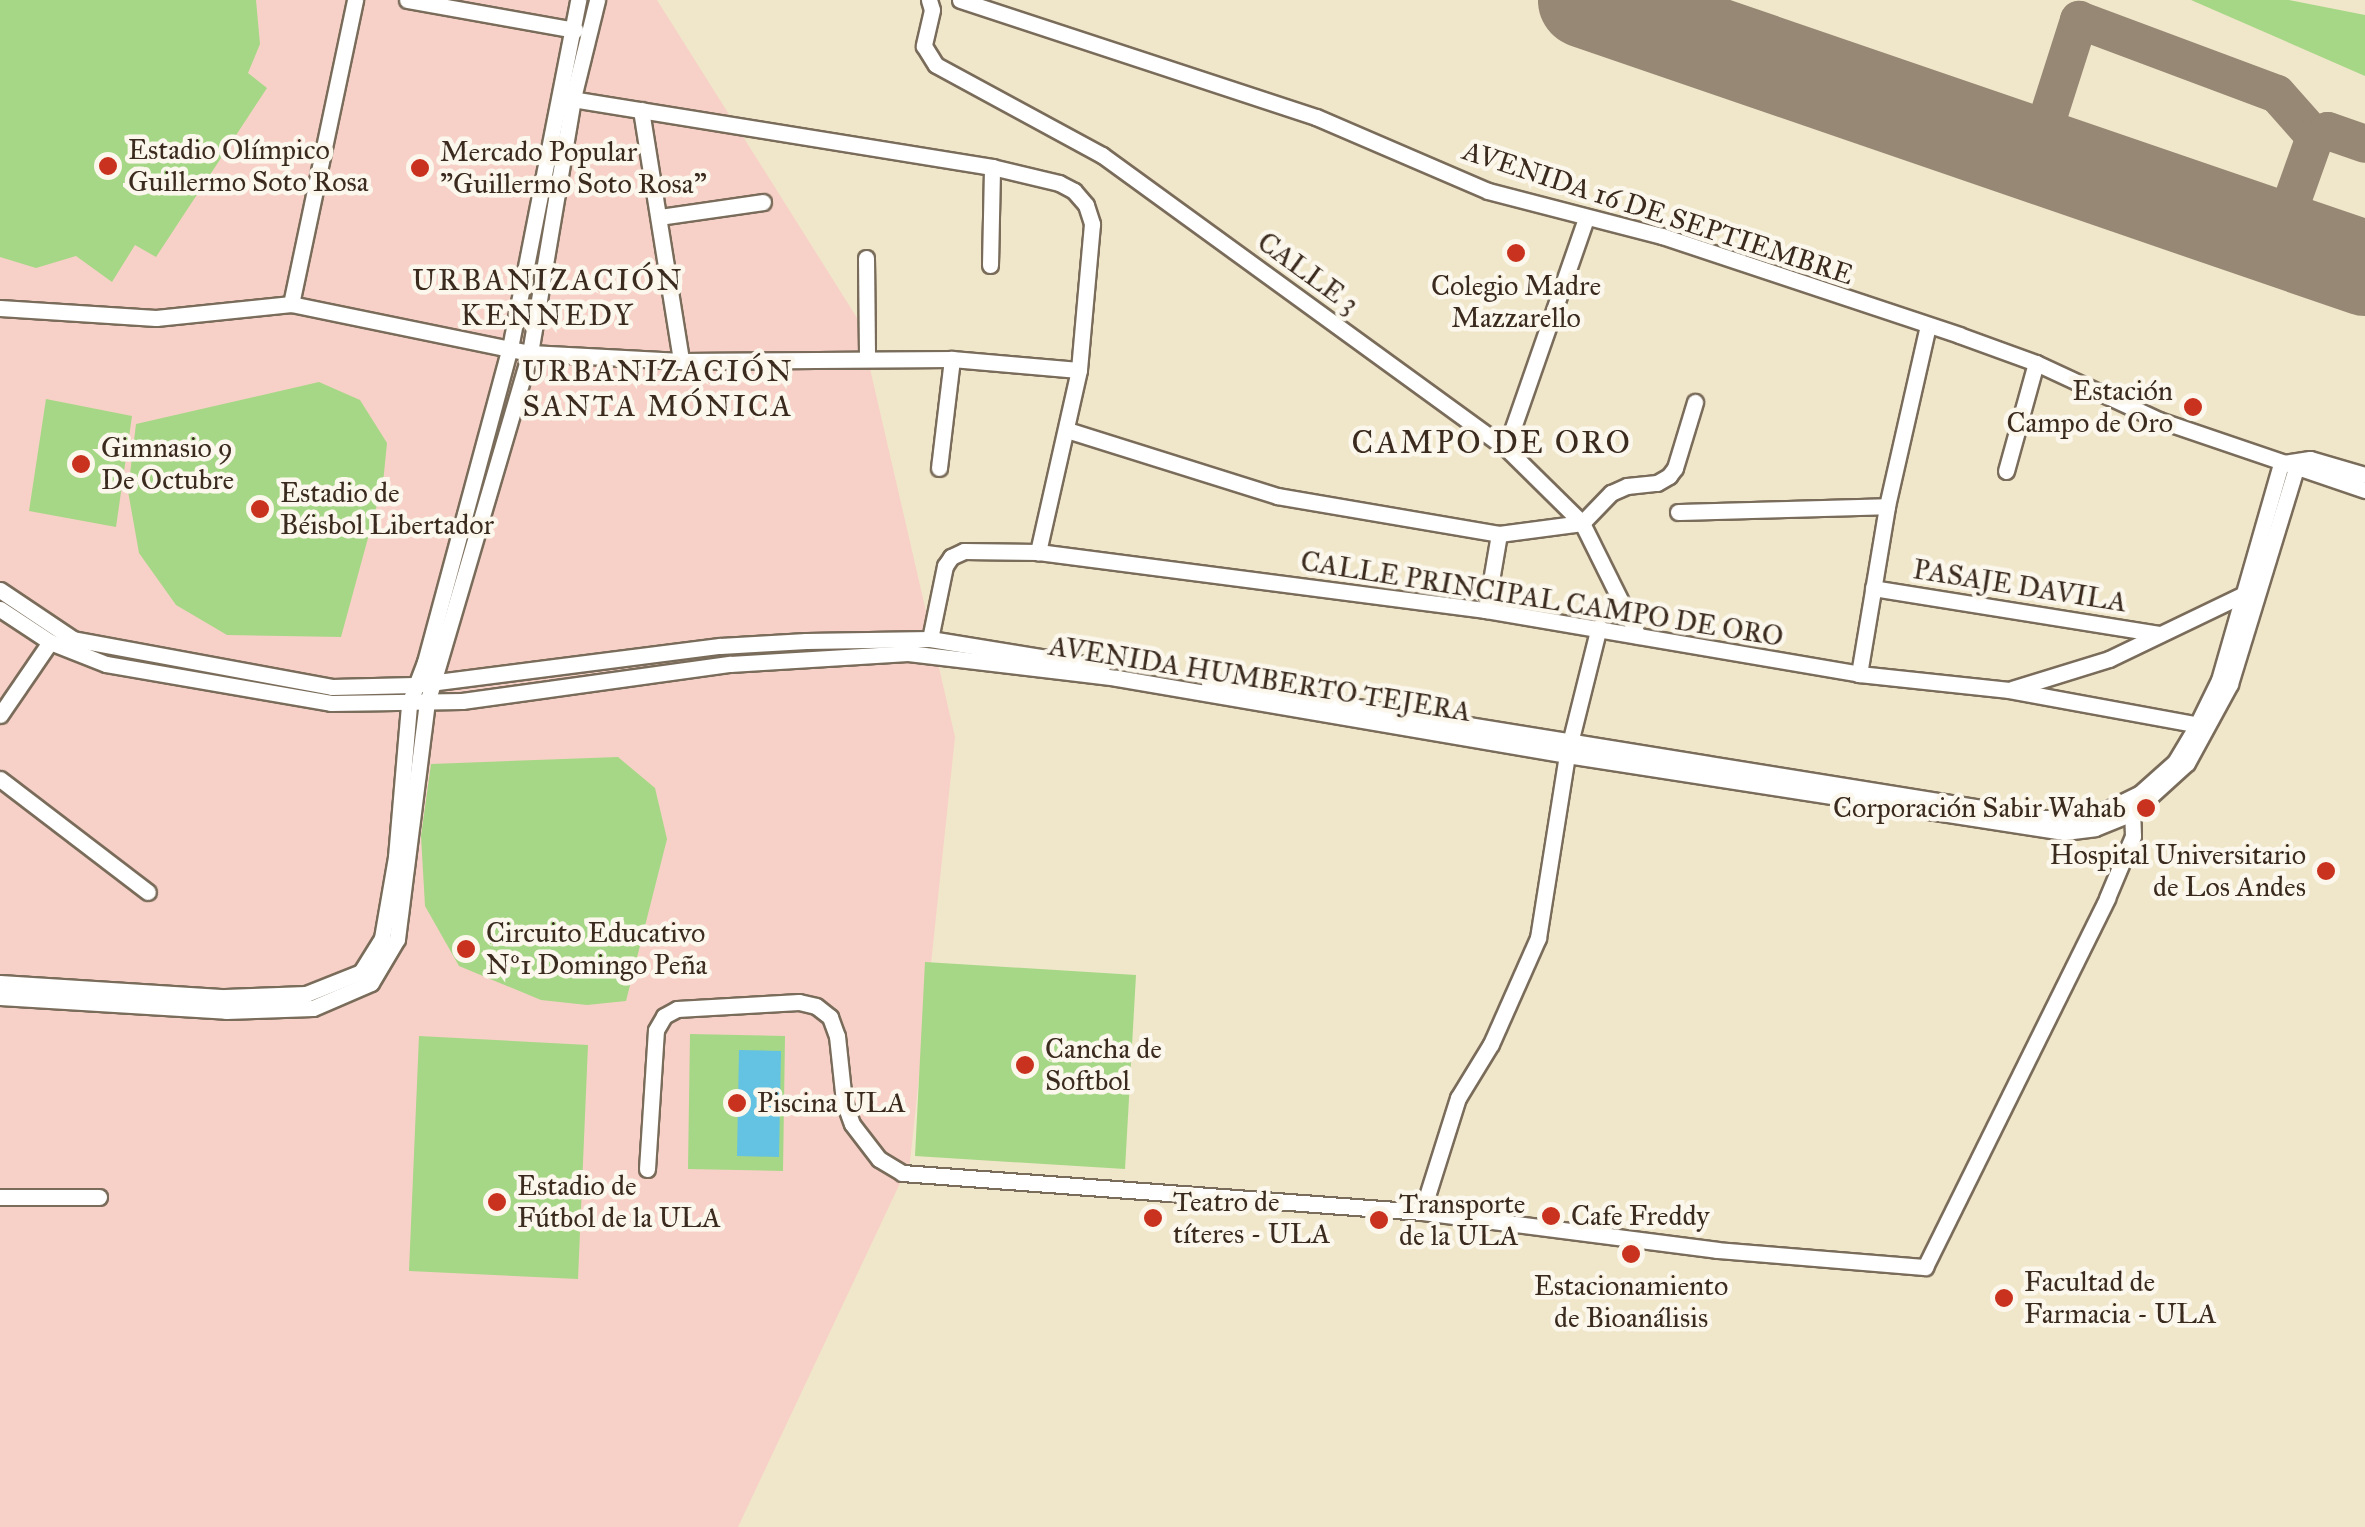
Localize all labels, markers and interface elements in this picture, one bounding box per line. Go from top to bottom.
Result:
place label: Estadio Olímpico Guillermo Soto Rosa [128,133,369,199]
street label: AVENIDA 16 DE SEPTIEMBRE [1459,134,1857,292]
place label: Mercado Popular "Guillermo Soto Rosa" [440,135,707,201]
marker: Estadio Olímpico Guillermo Soto Rosa [97,155,119,177]
marker: Mercado Popular "Guillermo Soto Rosa" [409,157,431,179]
street label: CALLE 3 [1251,225,1365,321]
marker: Colegio Madre Mazzarello [1505,242,1527,264]
district label: URBANIZACIÓN KENNEDY [412,262,684,332]
place label: Colegio Madre Mazzarello [1431,269,1601,335]
district label: URBANIZACIÓN SANTA MÓNICA [522,353,794,424]
place label: Estación Campo de Oro [2006,374,2173,440]
marker: Estación Campo de Oro [2182,396,2204,418]
district label: CAMPO DE ORO [1352,424,1632,462]
place label: Gimnasio 9 De Octubre [101,431,234,497]
marker: Gimnasio 9 De Octubre [70,453,92,475]
place label: Estadio de Béisbol Libertador [280,476,494,542]
marker: Estadio de Béisbol Libertador [249,498,271,520]
street label: CALLE PRINCIPAL CAMPO DE ORO [1298,544,1786,654]
street label: PASAJE DAVILA [1911,553,2129,619]
street label: AVENIDA HUMBERTO TEJERA [1047,629,1473,729]
place label: Corporación Sabir Wahab [1833,791,2126,825]
marker: Corporación Sabir Wahab [2135,797,2157,819]
place label: Hospital Universitario de Los Andes [2050,838,2306,904]
marker: Hospital Universitario de Los Andes [2315,860,2337,882]
place label: Circuito Educativo Nº1 Domingo Peña [486,916,707,982]
marker: Circuito Educativo Nº1 Domingo Peña [455,938,477,960]
place label: Cancha de Softbol [1045,1032,1162,1098]
marker: Cancha de Softbol [1014,1054,1036,1076]
place label: Piscina ULA [757,1086,906,1120]
marker: Piscina ULA [726,1092,748,1114]
place label: Estadio de Fútbol de la ULA [517,1169,721,1235]
place label: Teatro de títeres - ULA [1173,1185,1330,1251]
place label: Transporte de la ULA [1399,1187,1526,1253]
marker: Estadio de Fútbol de la ULA [486,1191,508,1213]
place label: Cafe Freddy [1571,1199,1709,1233]
marker: Cafe Freddy [1540,1205,1562,1227]
marker: Teatro de títeres - ULA [1142,1207,1164,1229]
marker: Transporte de la ULA [1368,1209,1390,1231]
marker: Estacionamiento de Bioanálisis [1620,1243,1642,1265]
place label: Facultad de Farmacia - ULA [2024,1265,2217,1331]
place label: Estacionamiento de Bioanálisis [1534,1269,1728,1335]
marker: Facultad de Farmacia - ULA [1993,1287,2015,1309]

